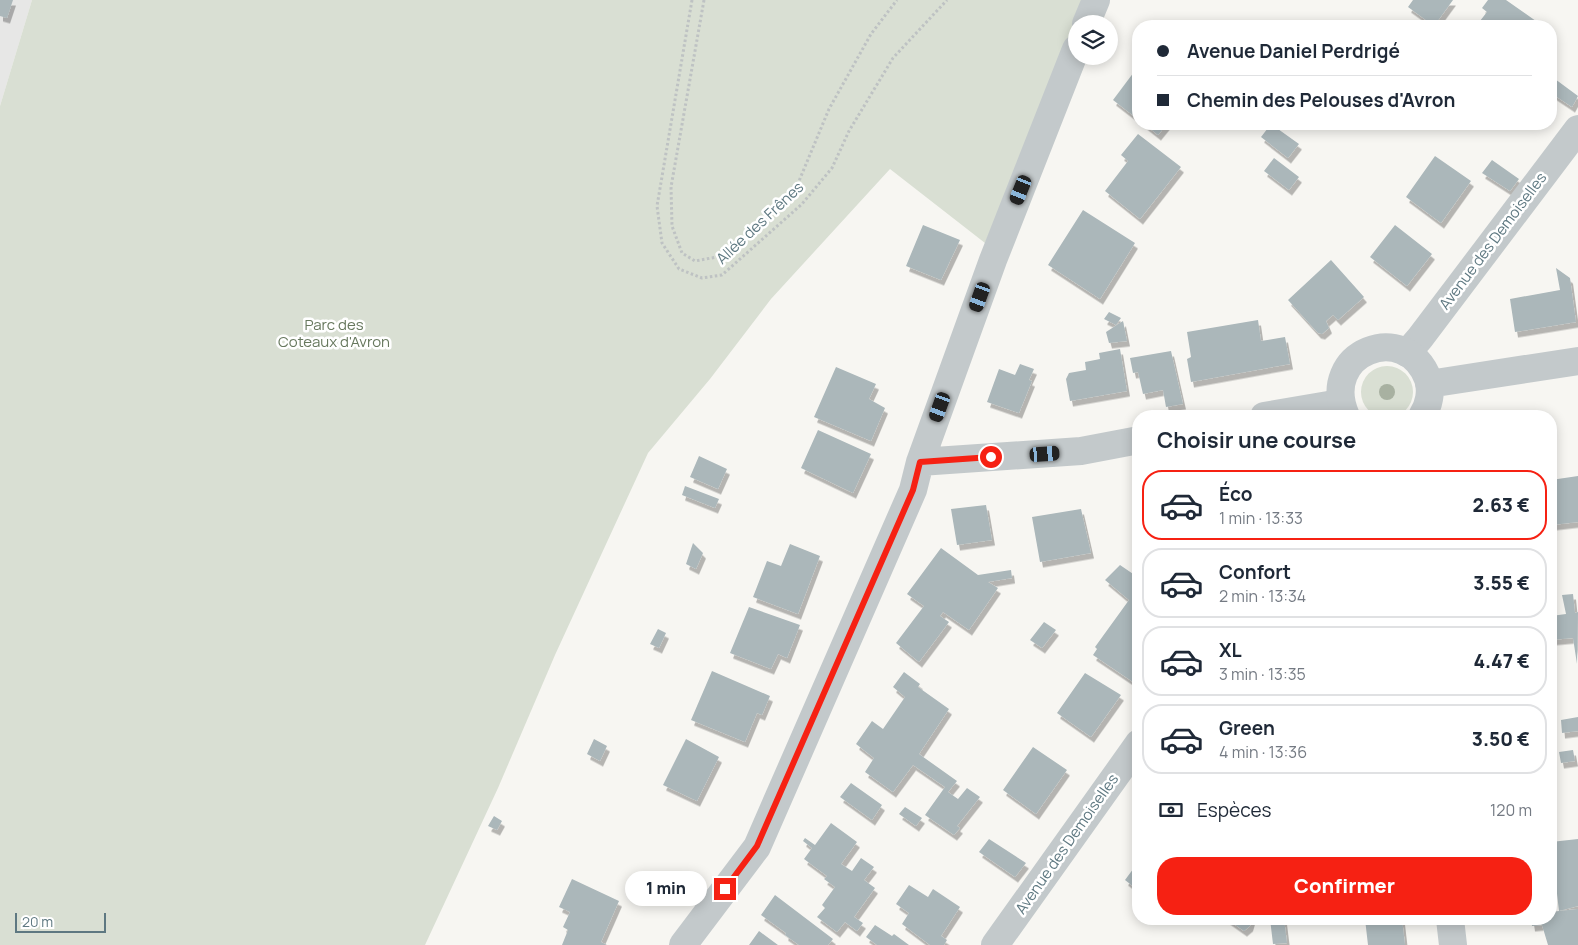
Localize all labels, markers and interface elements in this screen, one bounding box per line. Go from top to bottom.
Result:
map controls [1068,15,1118,65]
button: layers [1068,15,1118,65]
text: Avenue Daniel Perdrigé [1187,38,1400,64]
text: Chemin des Pelouses d'Avron [1187,87,1456,113]
street label: Avenue des Demoiselles [1434,168,1551,314]
car [1008,173,1033,207]
street label: Allée des Frênes [711,176,808,269]
car [967,280,992,314]
park label: Parc des Coteaux d'Avron [278,314,390,352]
car [927,390,952,424]
text: Choisir une course [1157,425,1356,455]
car [1029,445,1060,463]
route start [980,446,1002,468]
text: Éco [1219,481,1253,507]
icon: car [1159,483,1204,528]
text: 2.63 € [1472,492,1530,518]
text: 1 min · 13:33 [1219,507,1303,529]
text: Confort [1219,559,1291,585]
icon: car [1159,561,1204,606]
text: 3.55 € [1473,570,1530,596]
text: 2 min · 13:34 [1219,585,1306,607]
text: XL [1219,637,1242,663]
icon: car [1159,639,1204,684]
text: 4.47 € [1474,648,1530,674]
text: 3 min · 13:35 [1219,663,1306,685]
text: Green [1219,715,1275,741]
icon: car [1159,717,1204,762]
text: 3.50 € [1472,726,1530,752]
text: 4 min · 13:36 [1219,741,1307,763]
street label: Avenue des Demoiselles [1010,769,1123,918]
icon: cash [1157,796,1185,824]
text: Espèces [1197,797,1271,823]
text: 120 m [1490,799,1532,821]
button: Confirmer [1157,857,1532,915]
callout: 1 min [625,872,708,906]
text: 1 min [646,877,686,899]
route end [714,878,736,900]
scale bar [15,910,106,933]
text: 20 m [22,912,53,931]

